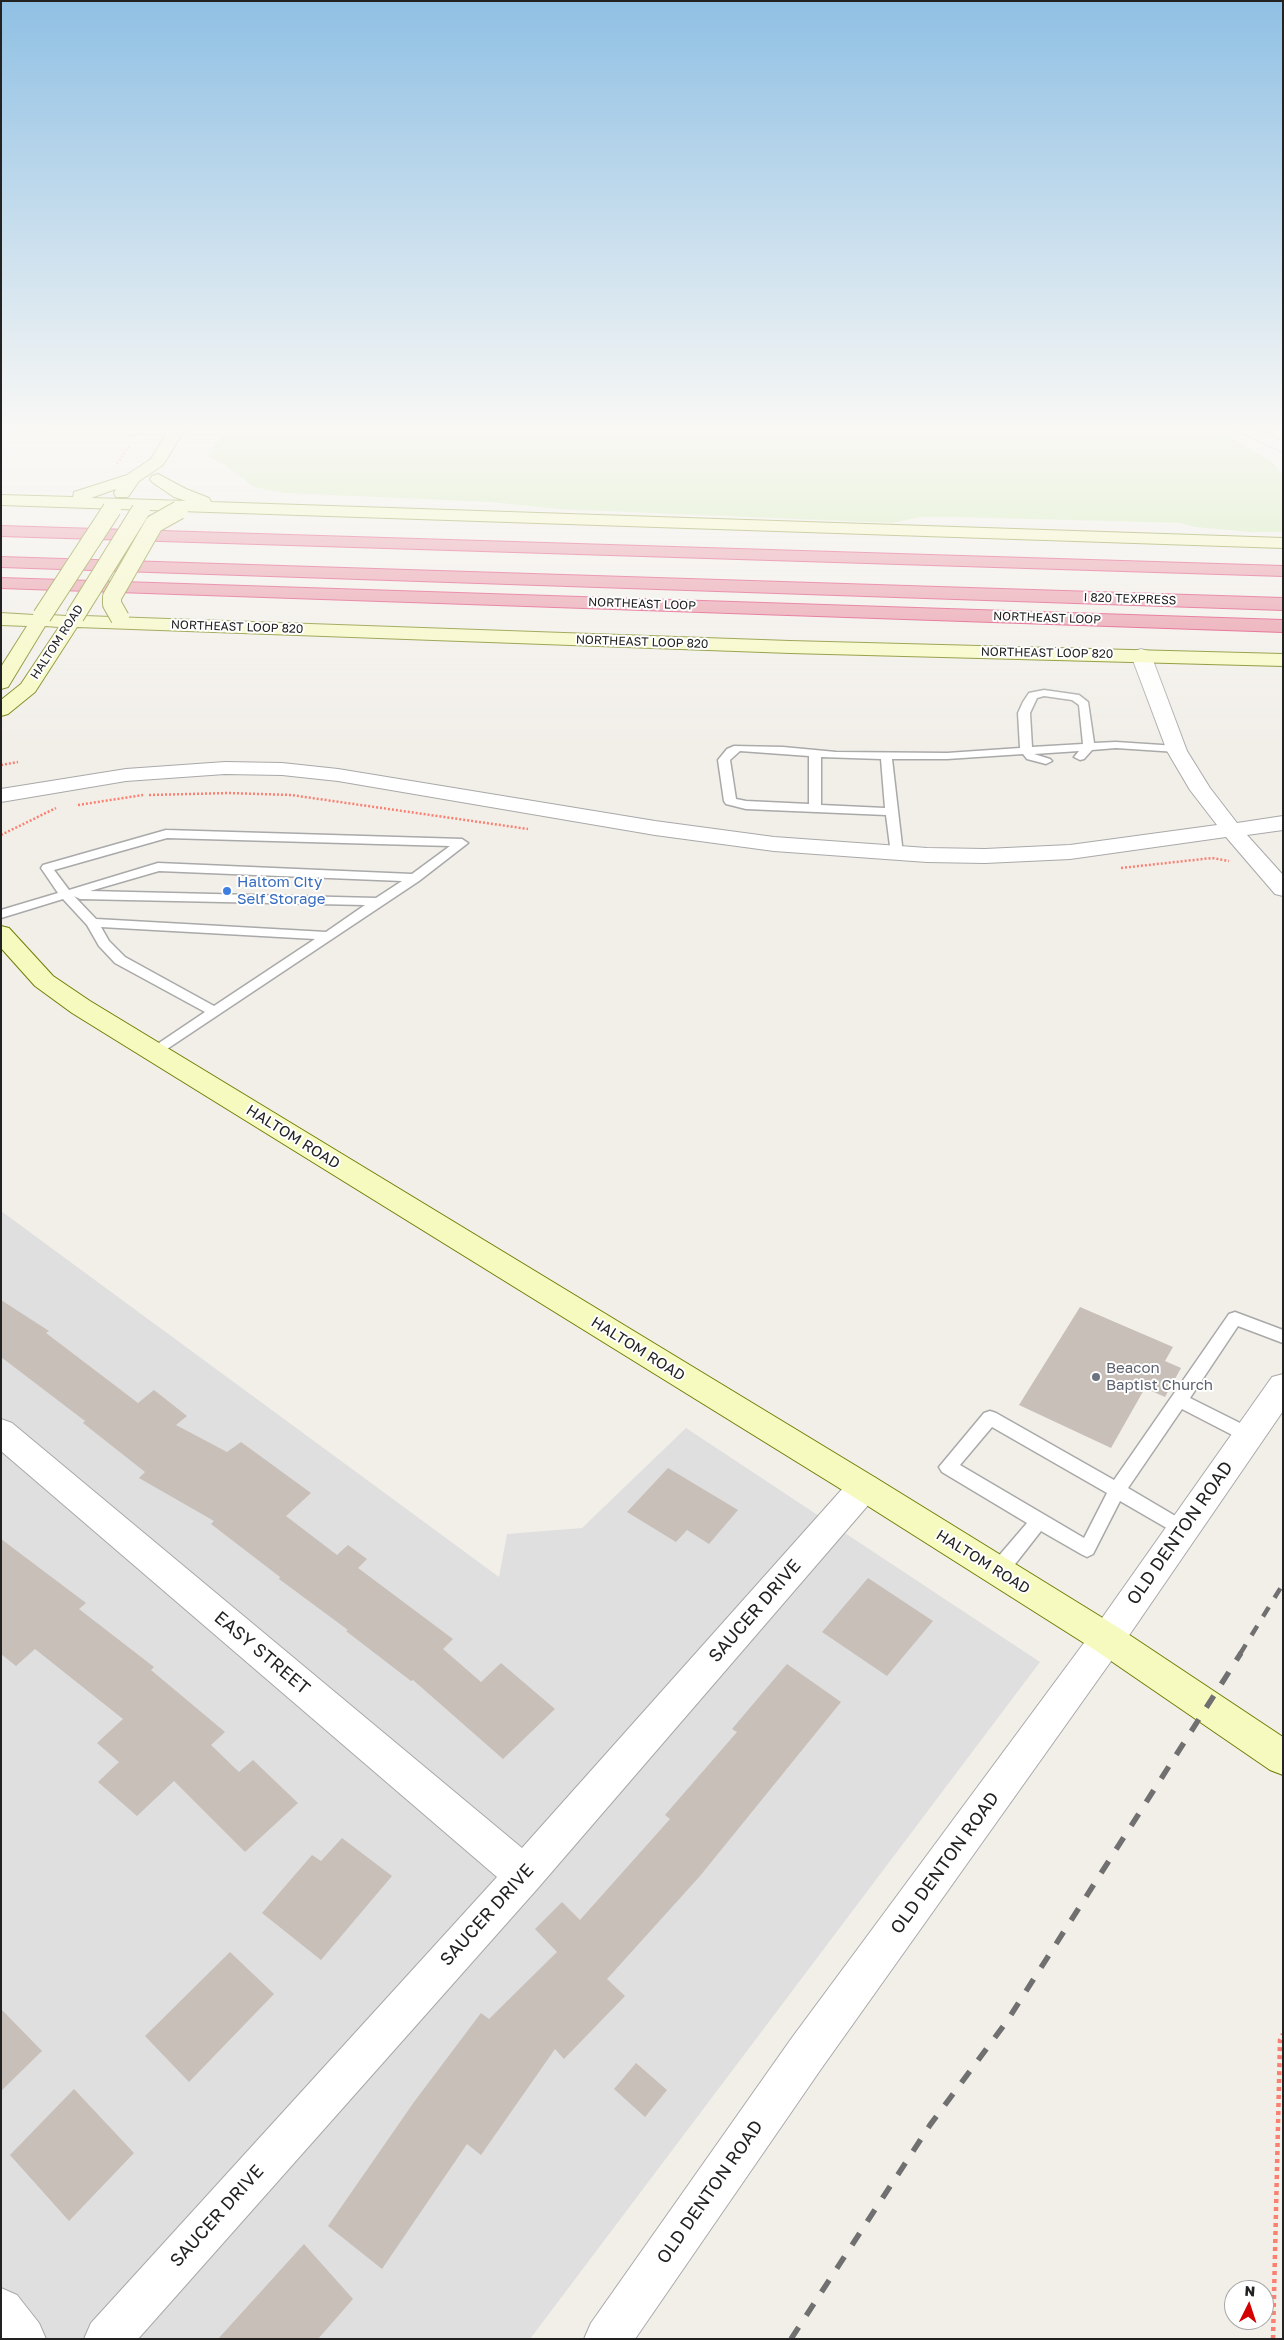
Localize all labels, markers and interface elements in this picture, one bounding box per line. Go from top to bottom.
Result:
street label: I 820 TEXPRESS [1083,590,1177,608]
street label: NORTHEAST LOOP [588,595,696,613]
street label: HALTOM ROAD [28,602,86,682]
street label: NORTHEAST LOOP [993,609,1101,627]
street label: NORTHEAST LOOP 820 [171,617,303,637]
street label: NORTHEAST LOOP 820 [576,632,708,652]
street label: NORTHEAST LOOP 820 [981,645,1113,661]
place label: Haltom City Self Storage [237,873,325,908]
marker: Haltom City Self Storage [221,885,233,897]
street label: HALTOM ROAD [243,1101,343,1173]
street label: HALTOM ROAD [588,1313,688,1385]
place label: Beacon Baptist Church [1106,1359,1213,1394]
marker: Beacon Baptist Church [1090,1371,1102,1383]
street label: OLD DENTON ROAD [1122,1457,1238,1609]
street label: HALTOM ROAD [933,1526,1033,1598]
street label: SAUCER DRIVE [704,1555,806,1667]
street label: EASY STREET [210,1607,314,1699]
street label: OLD DENTON ROAD [886,1788,1004,1938]
street label: SAUCER DRIVE [436,1860,538,1970]
street label: OLD DENTON ROAD [652,2116,768,2268]
street label: SAUCER DRIVE [166,2161,268,2271]
north arrow [1224,2280,1274,2330]
text: N [1244,2282,1256,2299]

